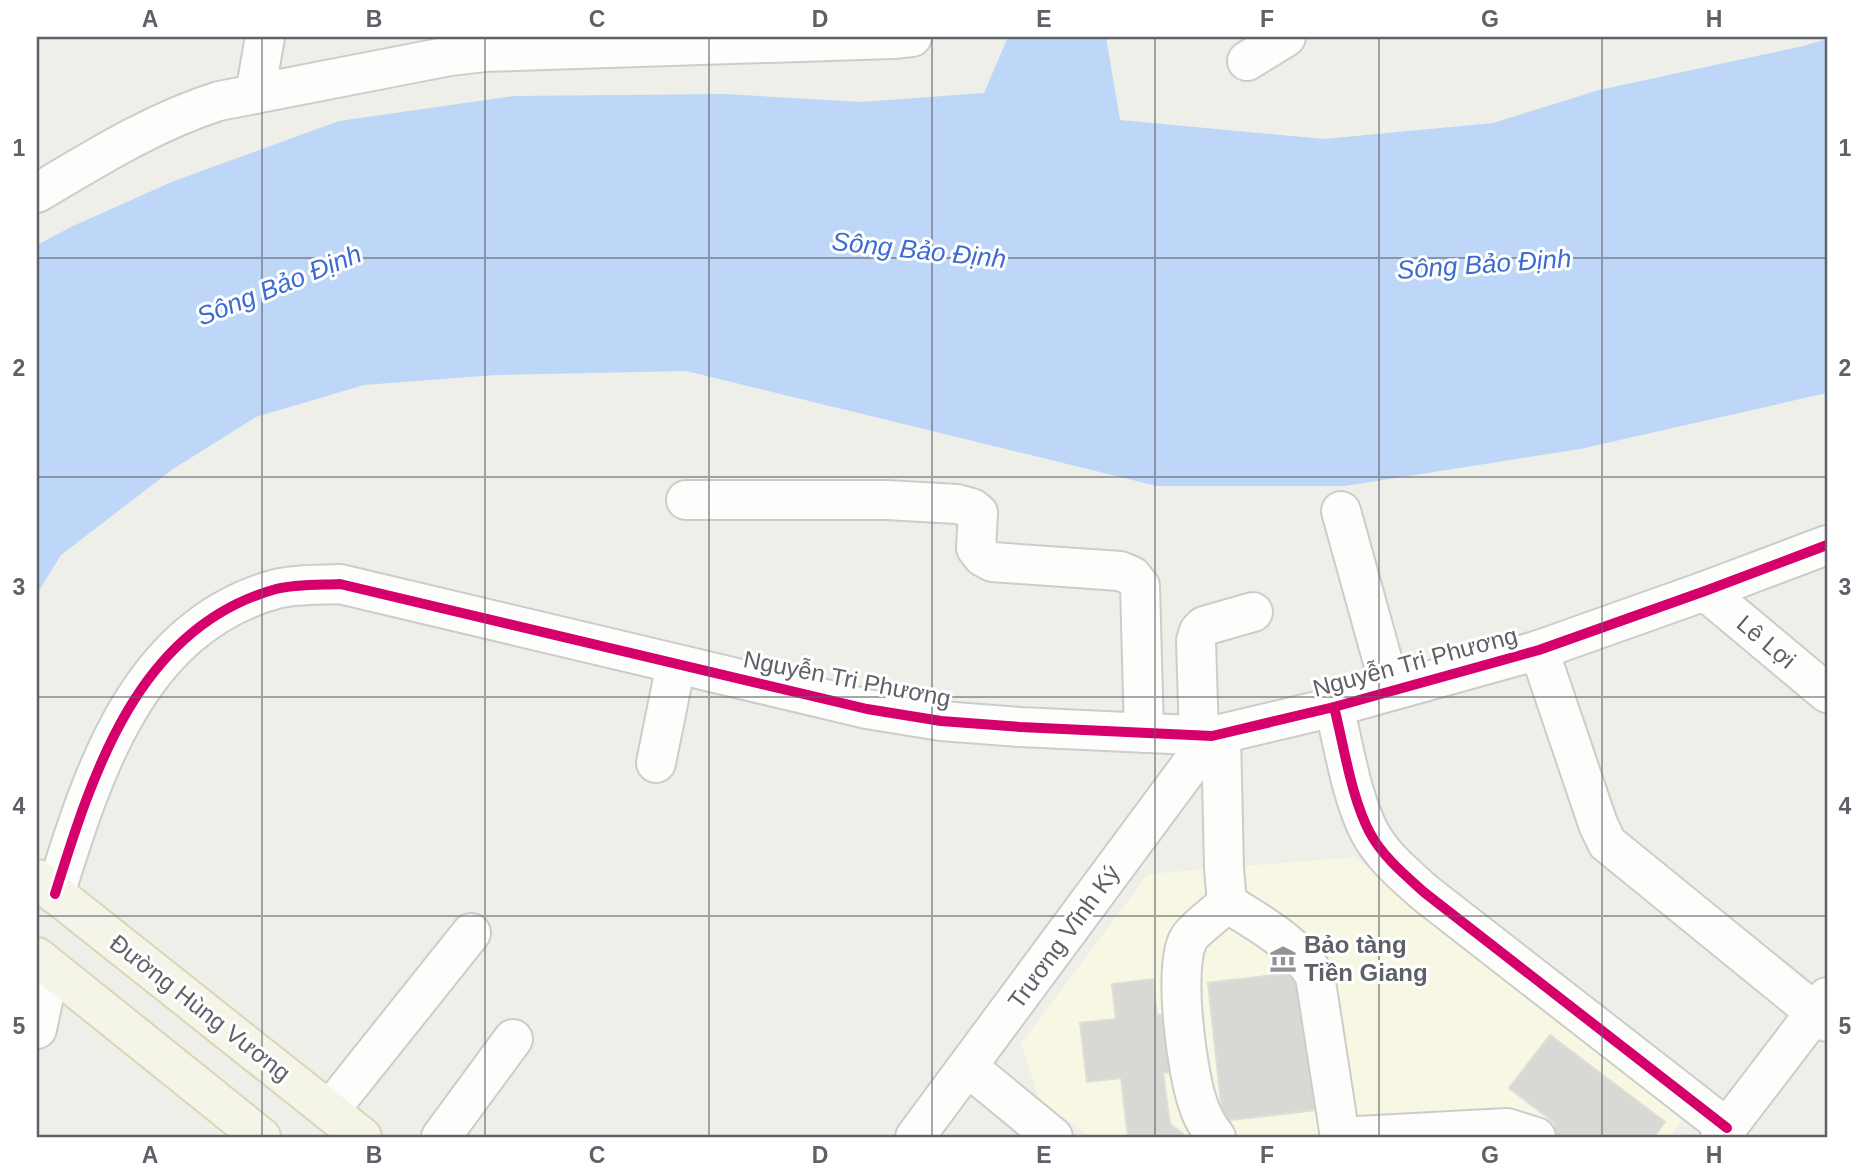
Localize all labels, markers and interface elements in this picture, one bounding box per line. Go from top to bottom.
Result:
text: A [142,6,158,32]
text: B [366,6,382,32]
text: C [589,6,605,32]
text: D [812,6,828,32]
text: E [1036,6,1052,32]
text: F [1260,6,1274,32]
text: G [1481,6,1499,32]
text: H [1706,6,1722,32]
text: 1 [13,135,26,161]
text: 1 [1839,135,1852,161]
water label: Sông Bảo Định [830,226,1008,274]
water label: Sông Bảo Định [192,238,366,332]
water label: Sông Bảo Định [1396,243,1572,285]
text: 2 [13,355,25,381]
text: 2 [1839,355,1851,381]
text: 3 [13,574,25,600]
text: 3 [1839,574,1851,600]
street label: Lê Lợi [1732,609,1801,674]
street label: Nguyễn Tri Phương [1310,621,1520,702]
street label: Nguyễn Tri Phương [741,645,953,712]
text: 4 [13,793,26,819]
text: 4 [1839,793,1852,819]
street label: Trương Vĩnh Ký [1002,860,1125,1014]
street label: Đường Hùng Vương [105,929,296,1086]
place label: Bảo tàng Tiền Giang [1304,931,1428,986]
museum icon: Bảo tàng Tiền Giang [1268,944,1298,974]
text: 5 [13,1013,26,1039]
text: 5 [1839,1013,1852,1039]
text: A [142,1142,158,1168]
text: B [366,1142,382,1168]
text: C [589,1142,605,1168]
text: D [812,1142,828,1168]
text: E [1036,1142,1052,1168]
text: F [1260,1142,1274,1168]
text: G [1481,1142,1499,1168]
text: H [1706,1142,1722,1168]

